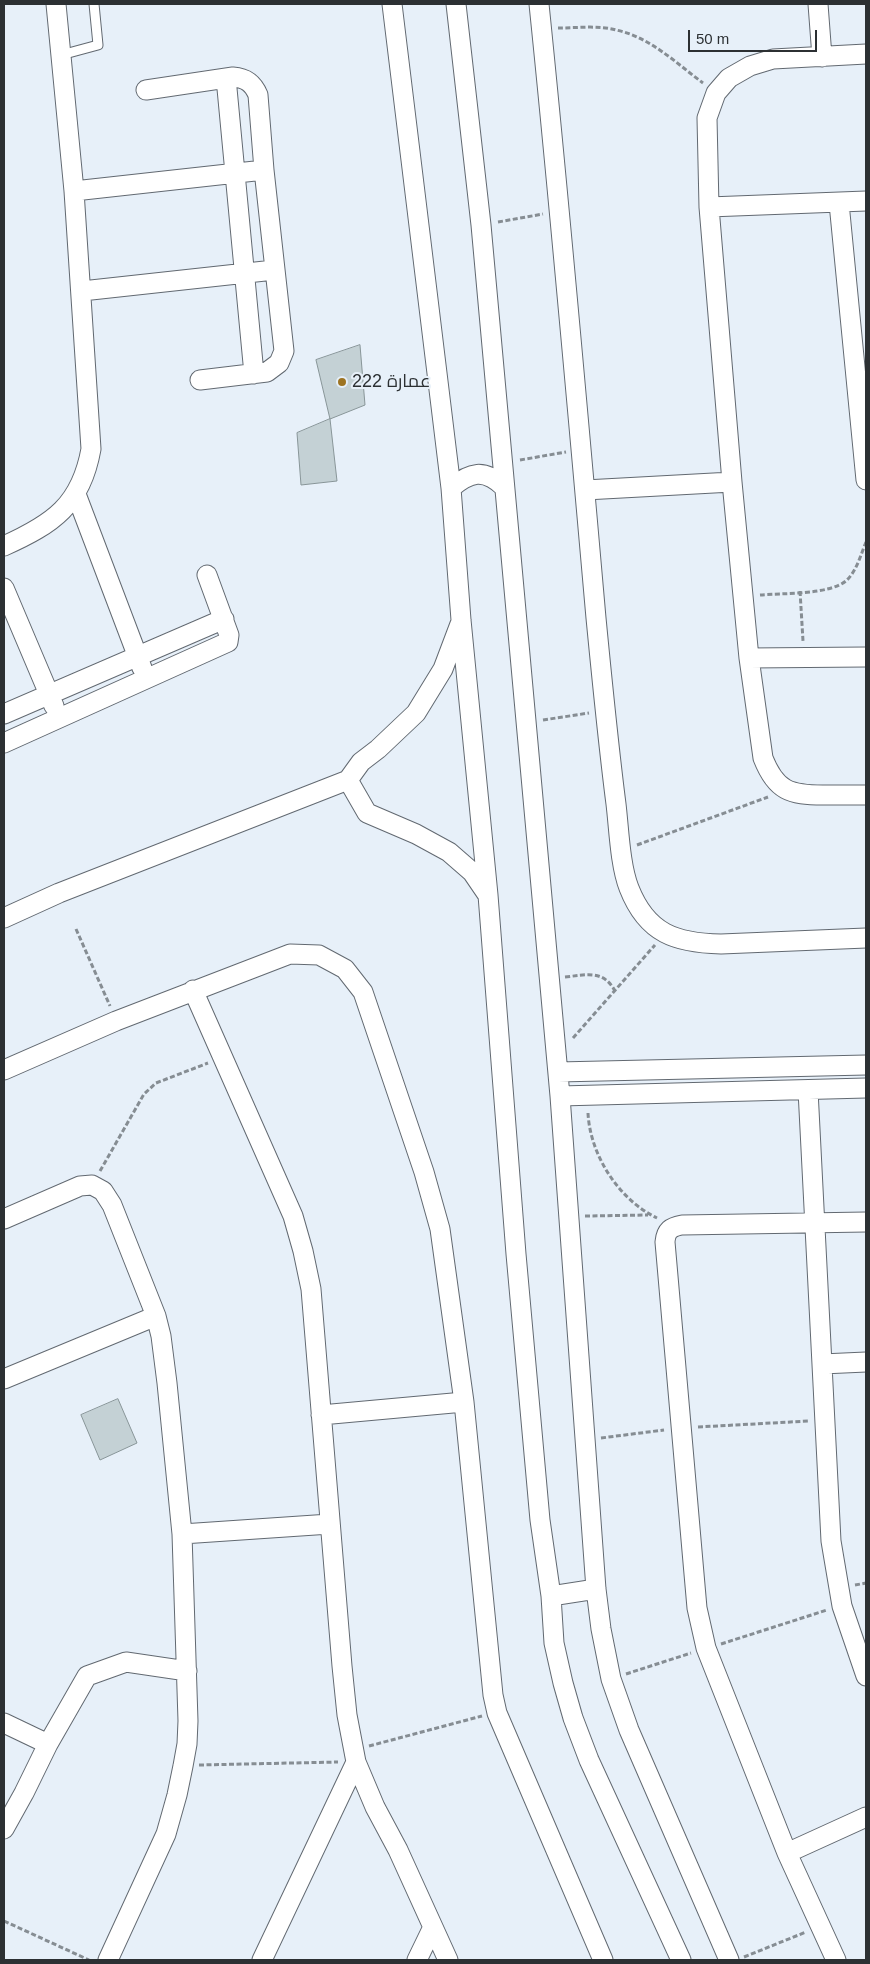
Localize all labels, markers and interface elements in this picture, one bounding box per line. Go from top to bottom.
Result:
scale bar [690,20,819,52]
text: 50 m [696,30,729,47]
place label: عمارة 222 [352,371,430,393]
marker: عمارة 222 [336,376,348,388]

